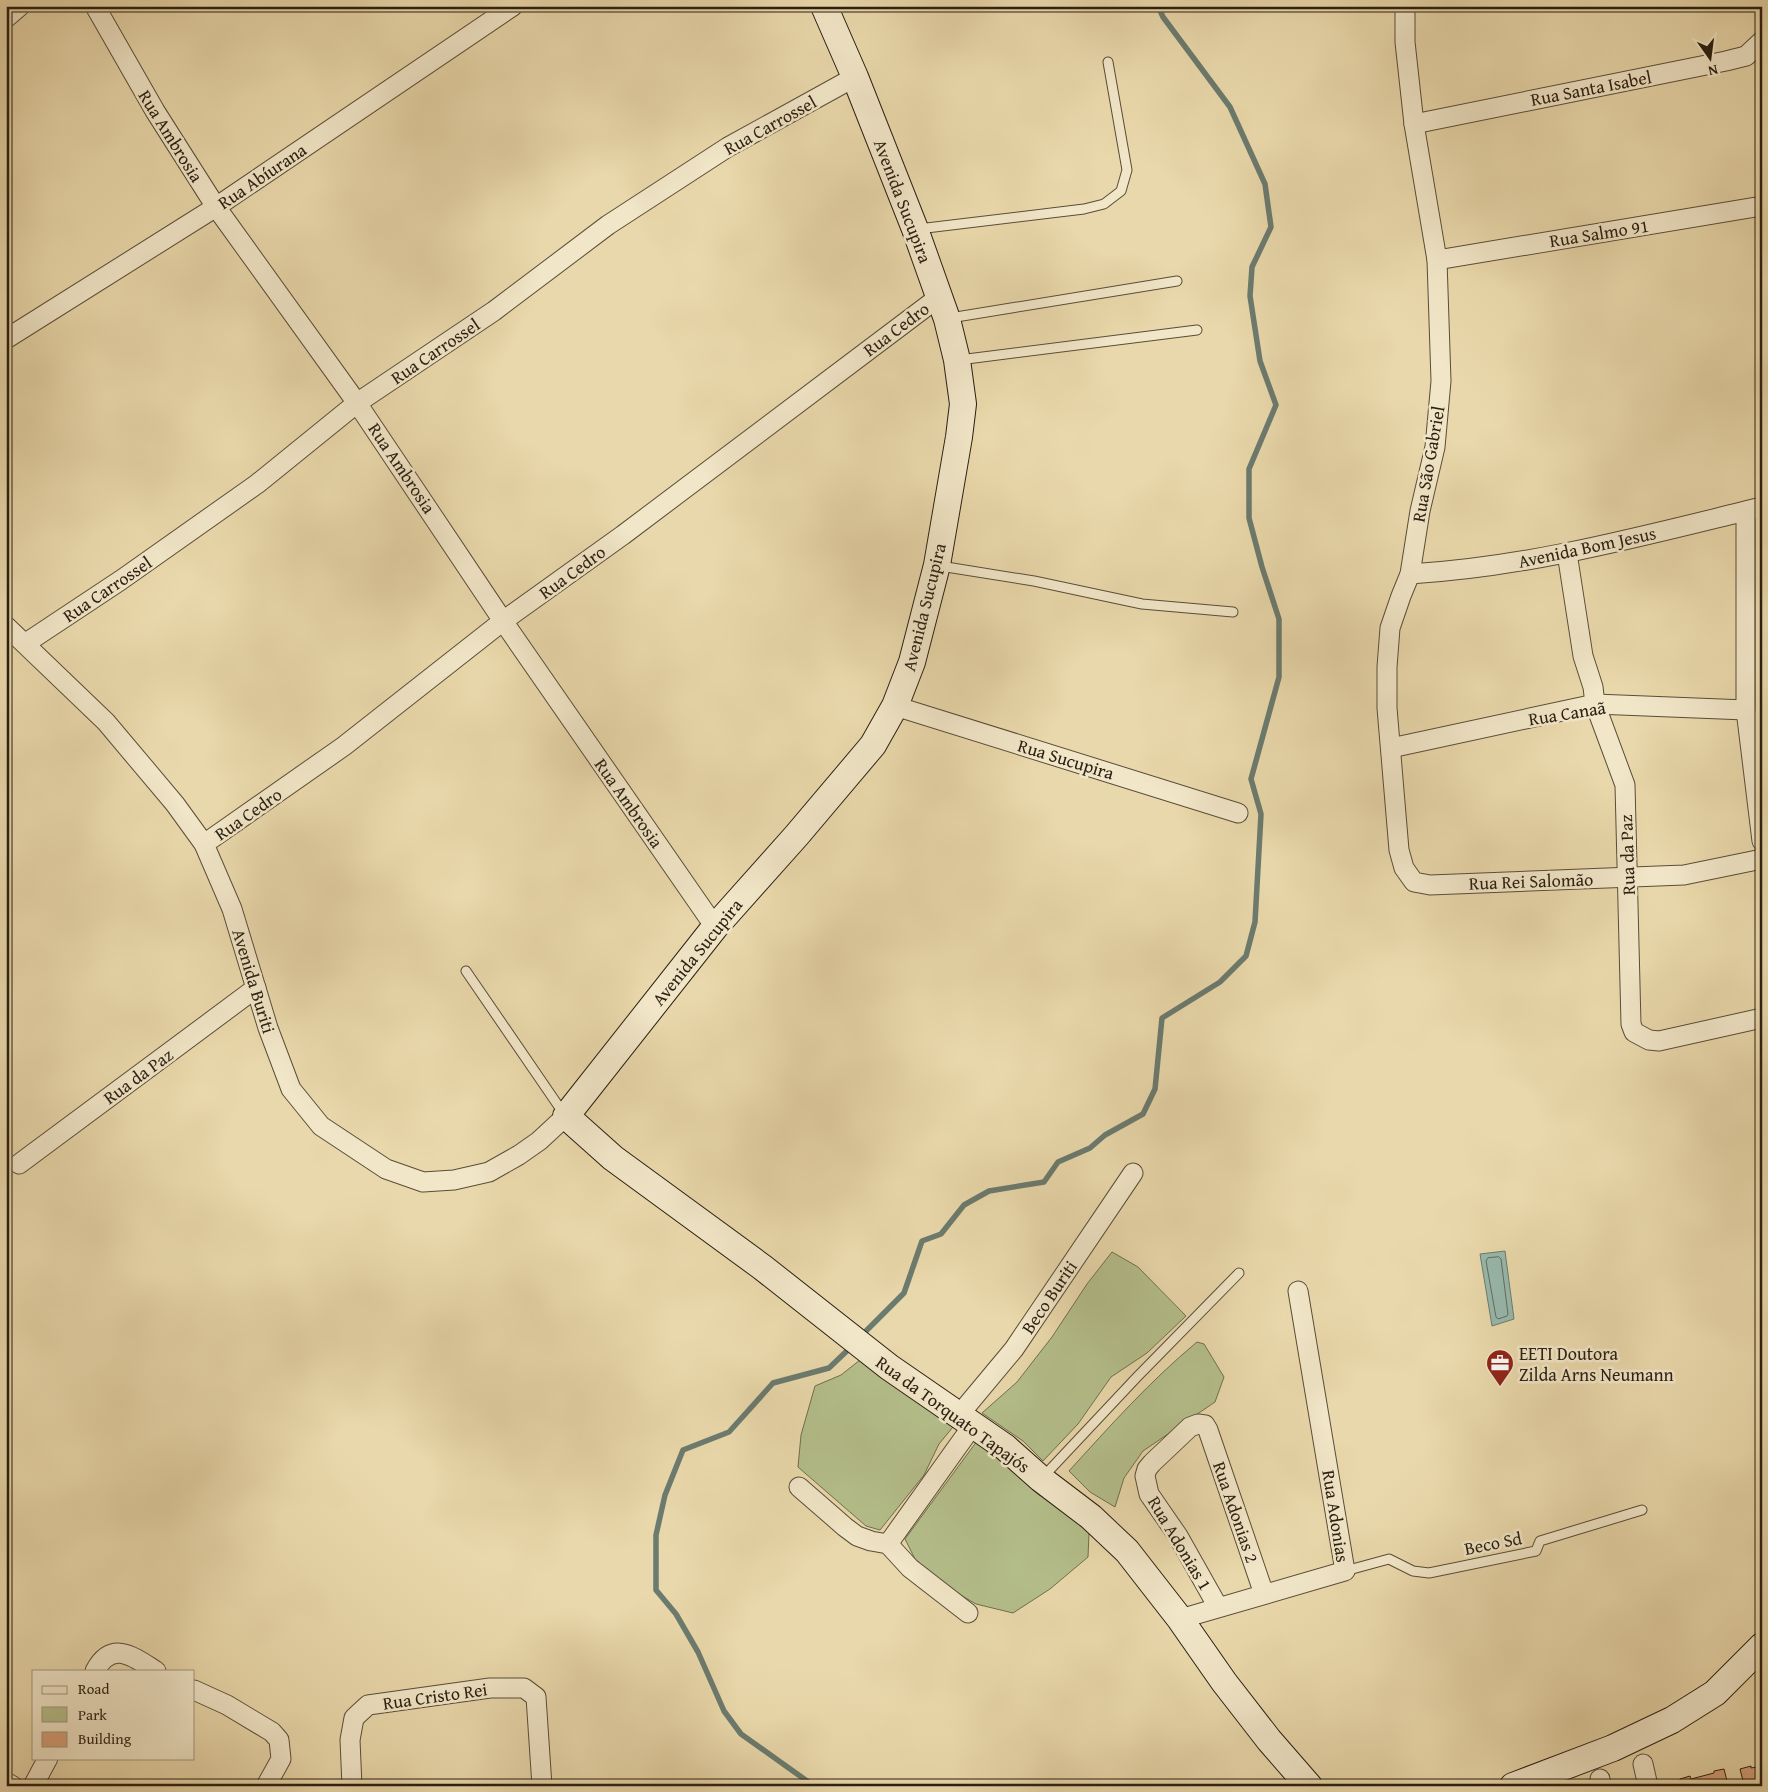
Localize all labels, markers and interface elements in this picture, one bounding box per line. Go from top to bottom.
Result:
north arrow [1686,32,1736,82]
text: N [1706,60,1720,82]
street label: Rua Santa Isabel [1528,63,1654,113]
street label: Rua Ambrosia [132,85,210,188]
street label: Rua Carrossel [719,88,821,162]
street label: Avenida Sucupira [867,135,939,267]
street label: Rua Abíurana [212,136,312,216]
street label: Rua Salmo 91 [1547,212,1651,254]
street label: Rua Cedro [857,295,935,363]
street label: Rua Carrossel [385,311,485,391]
street label: Rua São Gabriel [1405,404,1451,524]
street label: Rua Ambrosia [362,417,443,519]
street label: Avenida Bom Jesus [1515,519,1659,575]
street label: Rua Cedro [533,539,611,605]
street label: Avenida Sucupira [895,540,953,674]
street label: Rua Carrossel [57,549,157,629]
street label: Rua Canaã [1526,693,1608,732]
street label: Rua Sucupira [1015,732,1118,787]
street label: Rua Ambrosia [588,752,670,854]
street label: Rua Cedro [209,781,287,847]
street label: Rua da Paz [1612,814,1642,896]
street label: Rua Rei Salomão [1468,865,1594,897]
street label: Avenida Sucupira [645,892,749,1011]
street label: Avenida Buriti [225,925,283,1037]
street label: Rua da Paz [97,1041,179,1111]
street label: Beco Buriti [1014,1255,1084,1339]
place label: EETI Doutora Zilda Arns Neumann [1519,1340,1674,1388]
office icon: EETI Doutora Zilda Arns Neumann [1485,1348,1515,1387]
street label: Rua da Torquato Tapajós [870,1349,1036,1479]
street label: Rua Adonias 2 [1206,1458,1266,1566]
street label: Rua Adonias [1315,1468,1357,1564]
street label: Rua Adonias 1 [1141,1491,1219,1595]
street label: Beco Sd [1462,1524,1525,1562]
legend [32,1670,195,1760]
street label: Rua Cristo Rei [381,1675,489,1717]
text: Road [78,1678,109,1699]
text: Park [78,1704,107,1725]
text: Building [78,1728,132,1749]

